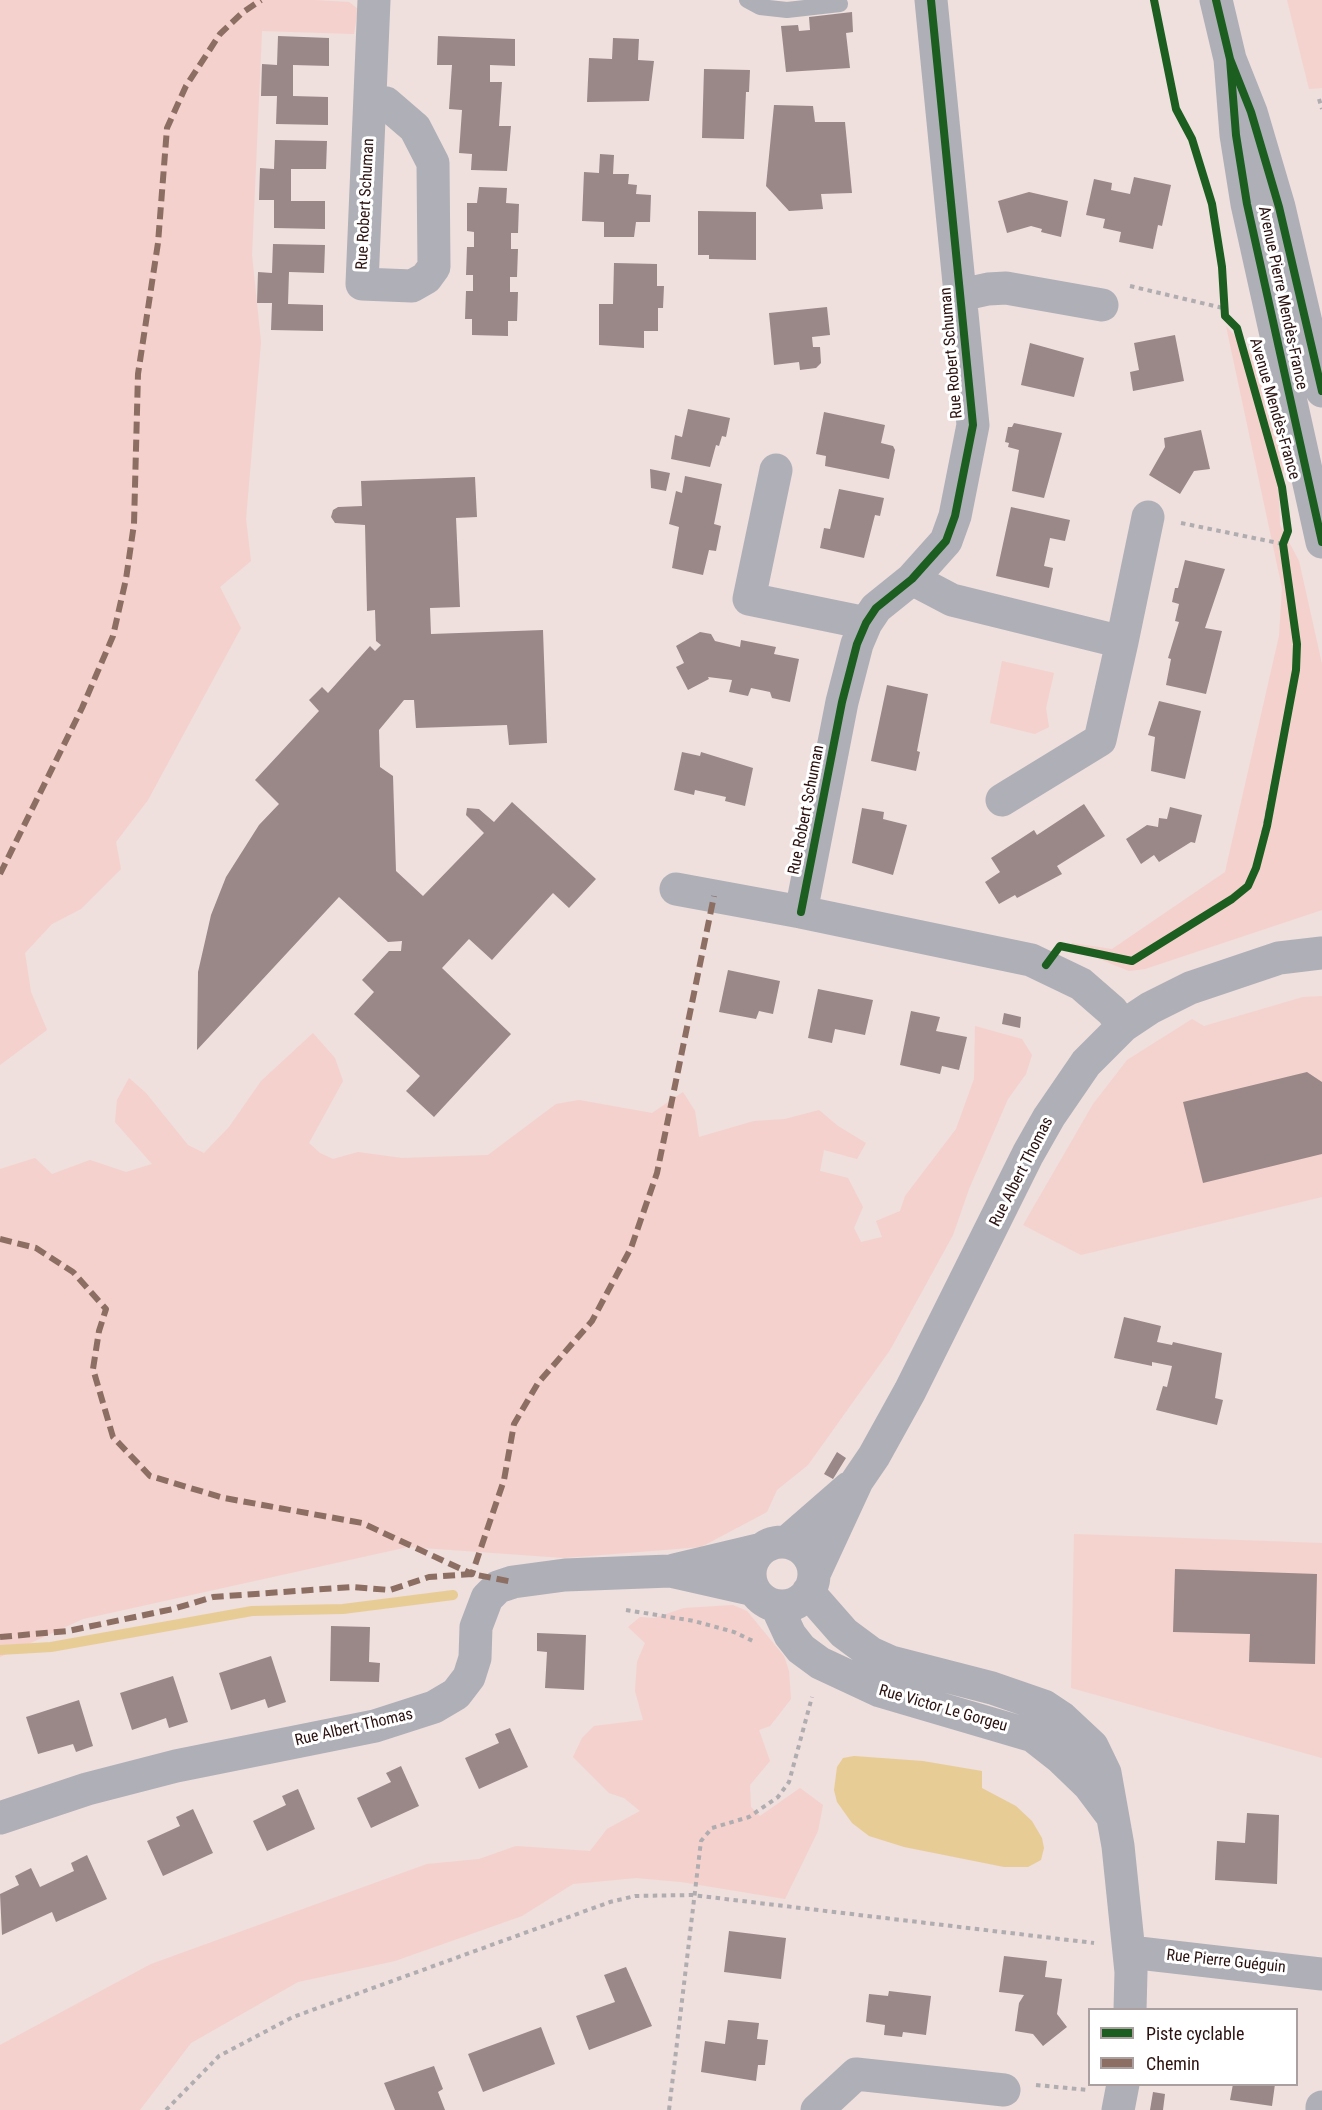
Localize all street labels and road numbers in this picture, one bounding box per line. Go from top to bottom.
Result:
street label: Rue Robert Schuman [353,138,379,270]
street label: Avenue Pierre Mendès-France [1253,205,1311,391]
street label: Rue Robert Schuman [937,287,967,419]
street label: Avenue Mendès-France [1245,336,1303,482]
street label: Rue Robert Schuman [785,744,829,876]
street label: Rue Albert Thomas [986,1114,1058,1230]
street label: Rue Victor Le Gorgeu [877,1681,1009,1737]
street label: Rue Albert Thomas [293,1705,415,1751]
street label: Rue Pierre Guéguin [1165,1946,1287,1978]

